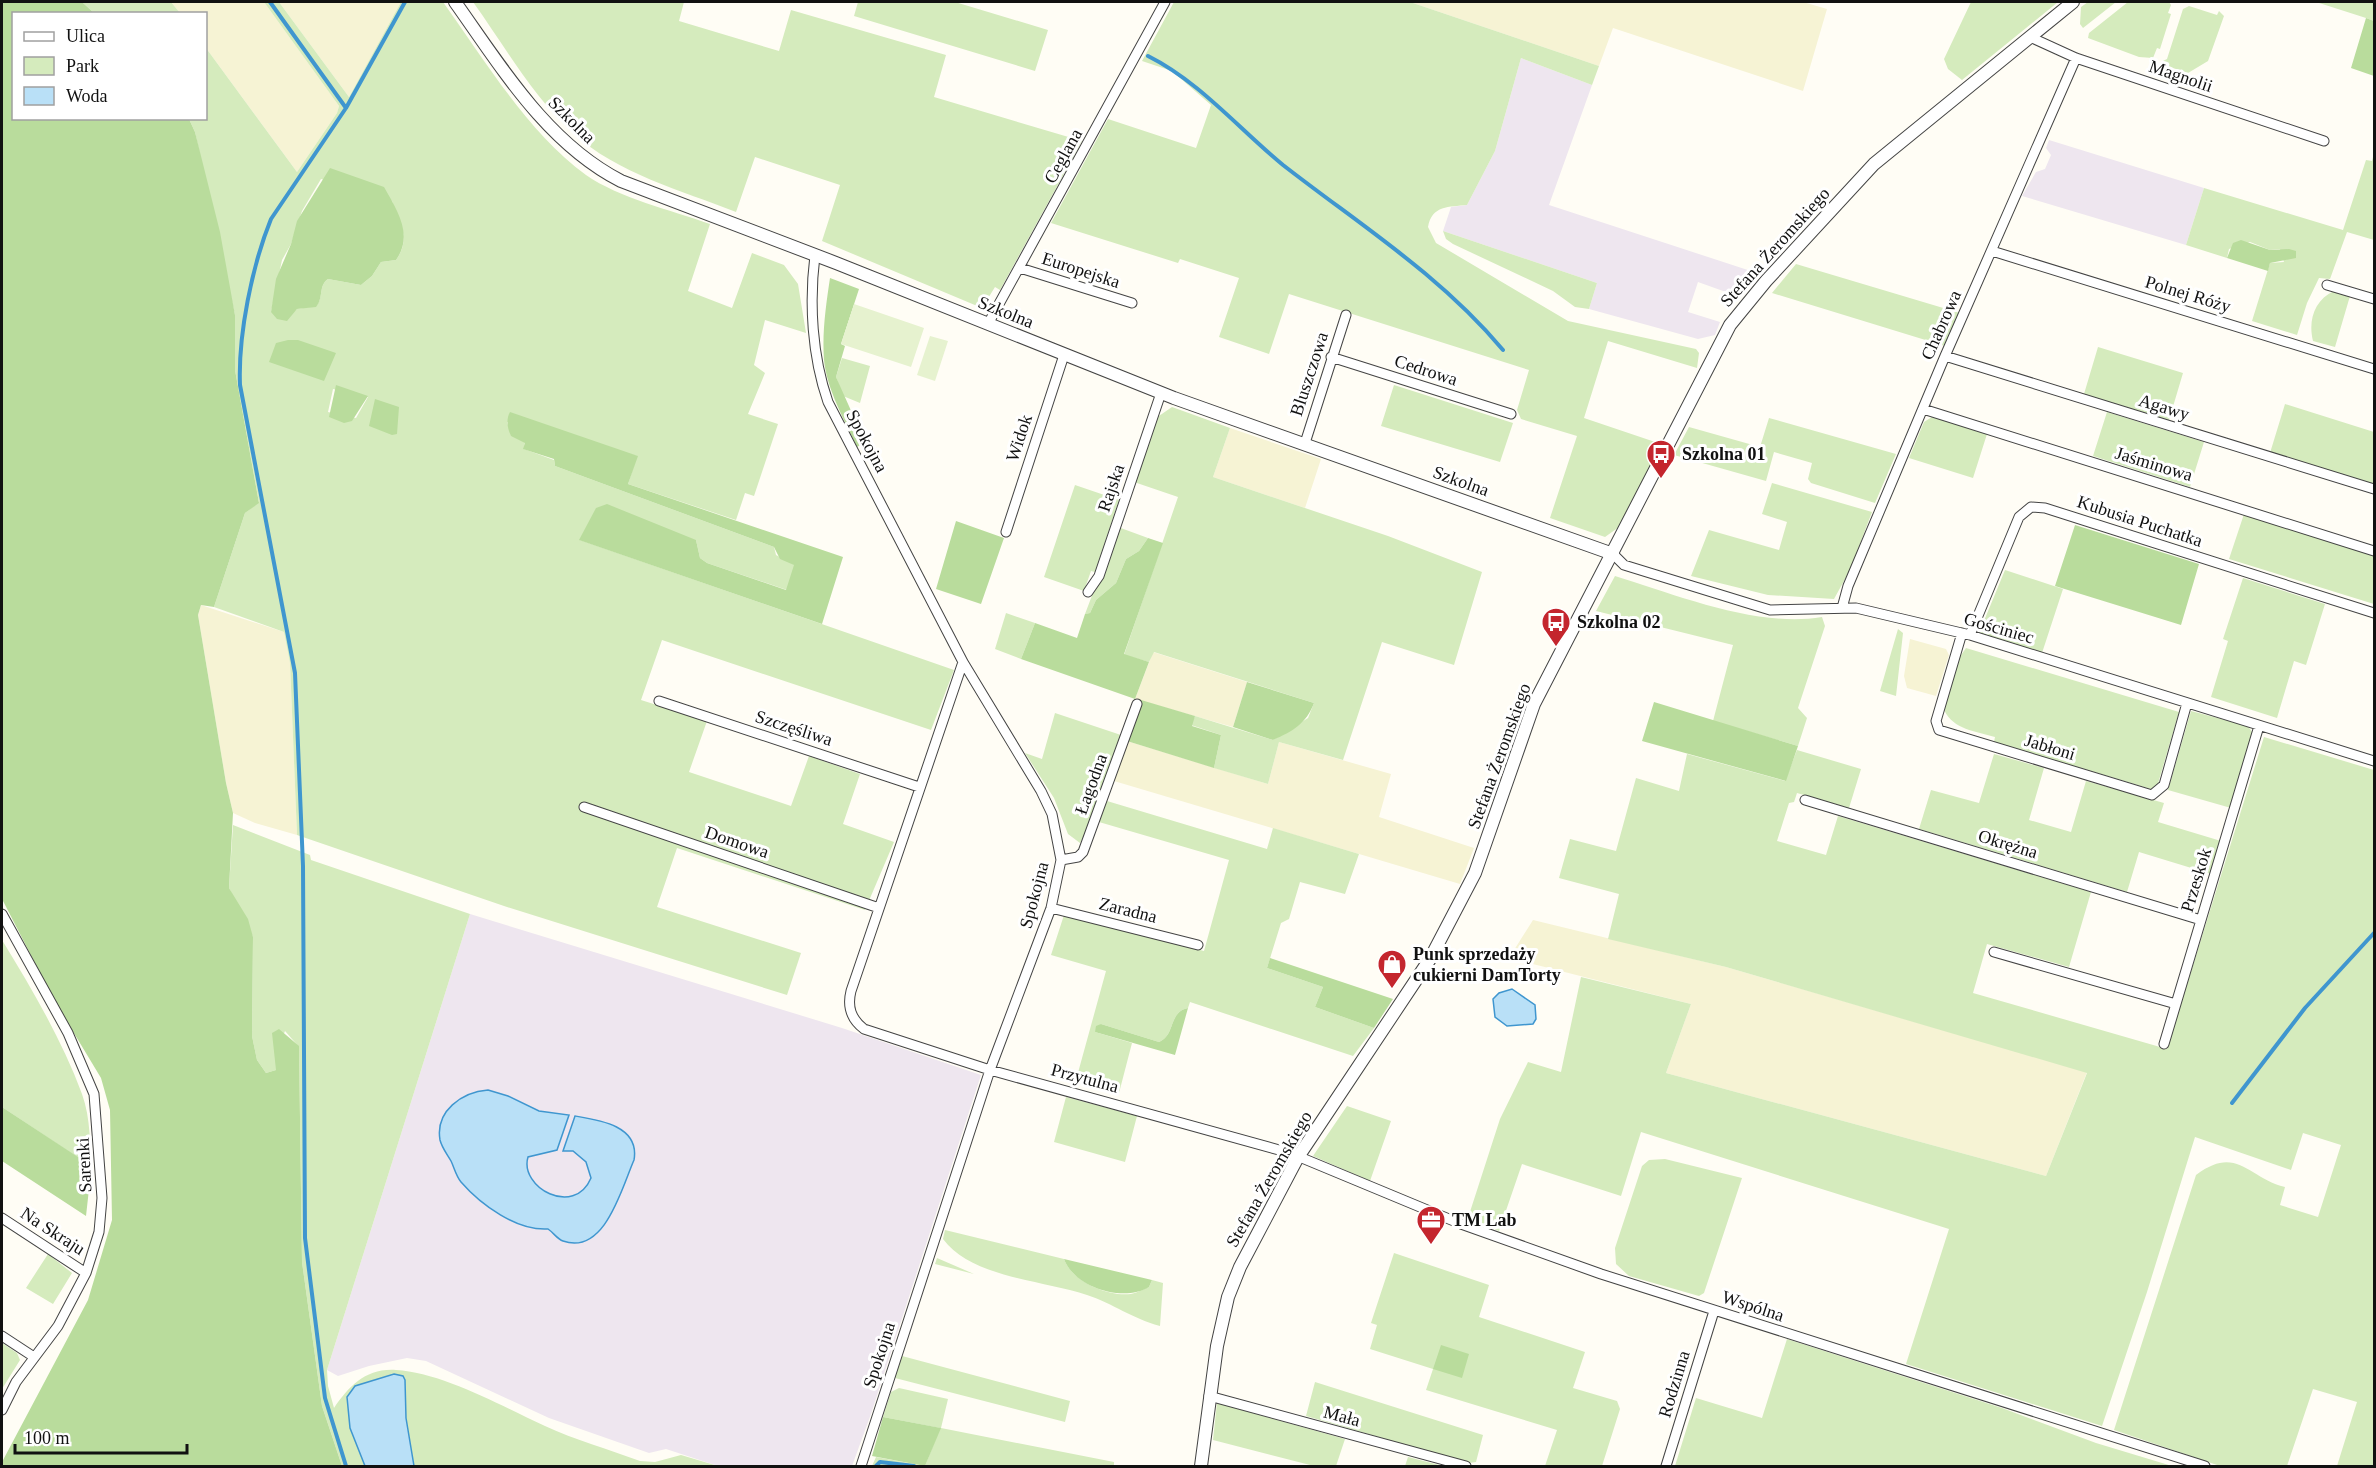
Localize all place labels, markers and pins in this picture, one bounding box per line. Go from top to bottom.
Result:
bus stop icon: Szkolna 01 [1645,438,1677,480]
place label: Szkolna 01 [1682,444,1766,464]
bus stop icon: Szkolna 02 [1540,606,1572,648]
place label: Szkolna 02 [1577,612,1661,632]
place label: Punk sprzedaży cukierni DamTorty [1413,944,1561,985]
shop icon: Punk sprzedaży cukierni DamTorty [1376,948,1408,990]
office icon: TM Lab [1415,1204,1447,1246]
place label: TM Lab [1452,1210,1517,1230]

